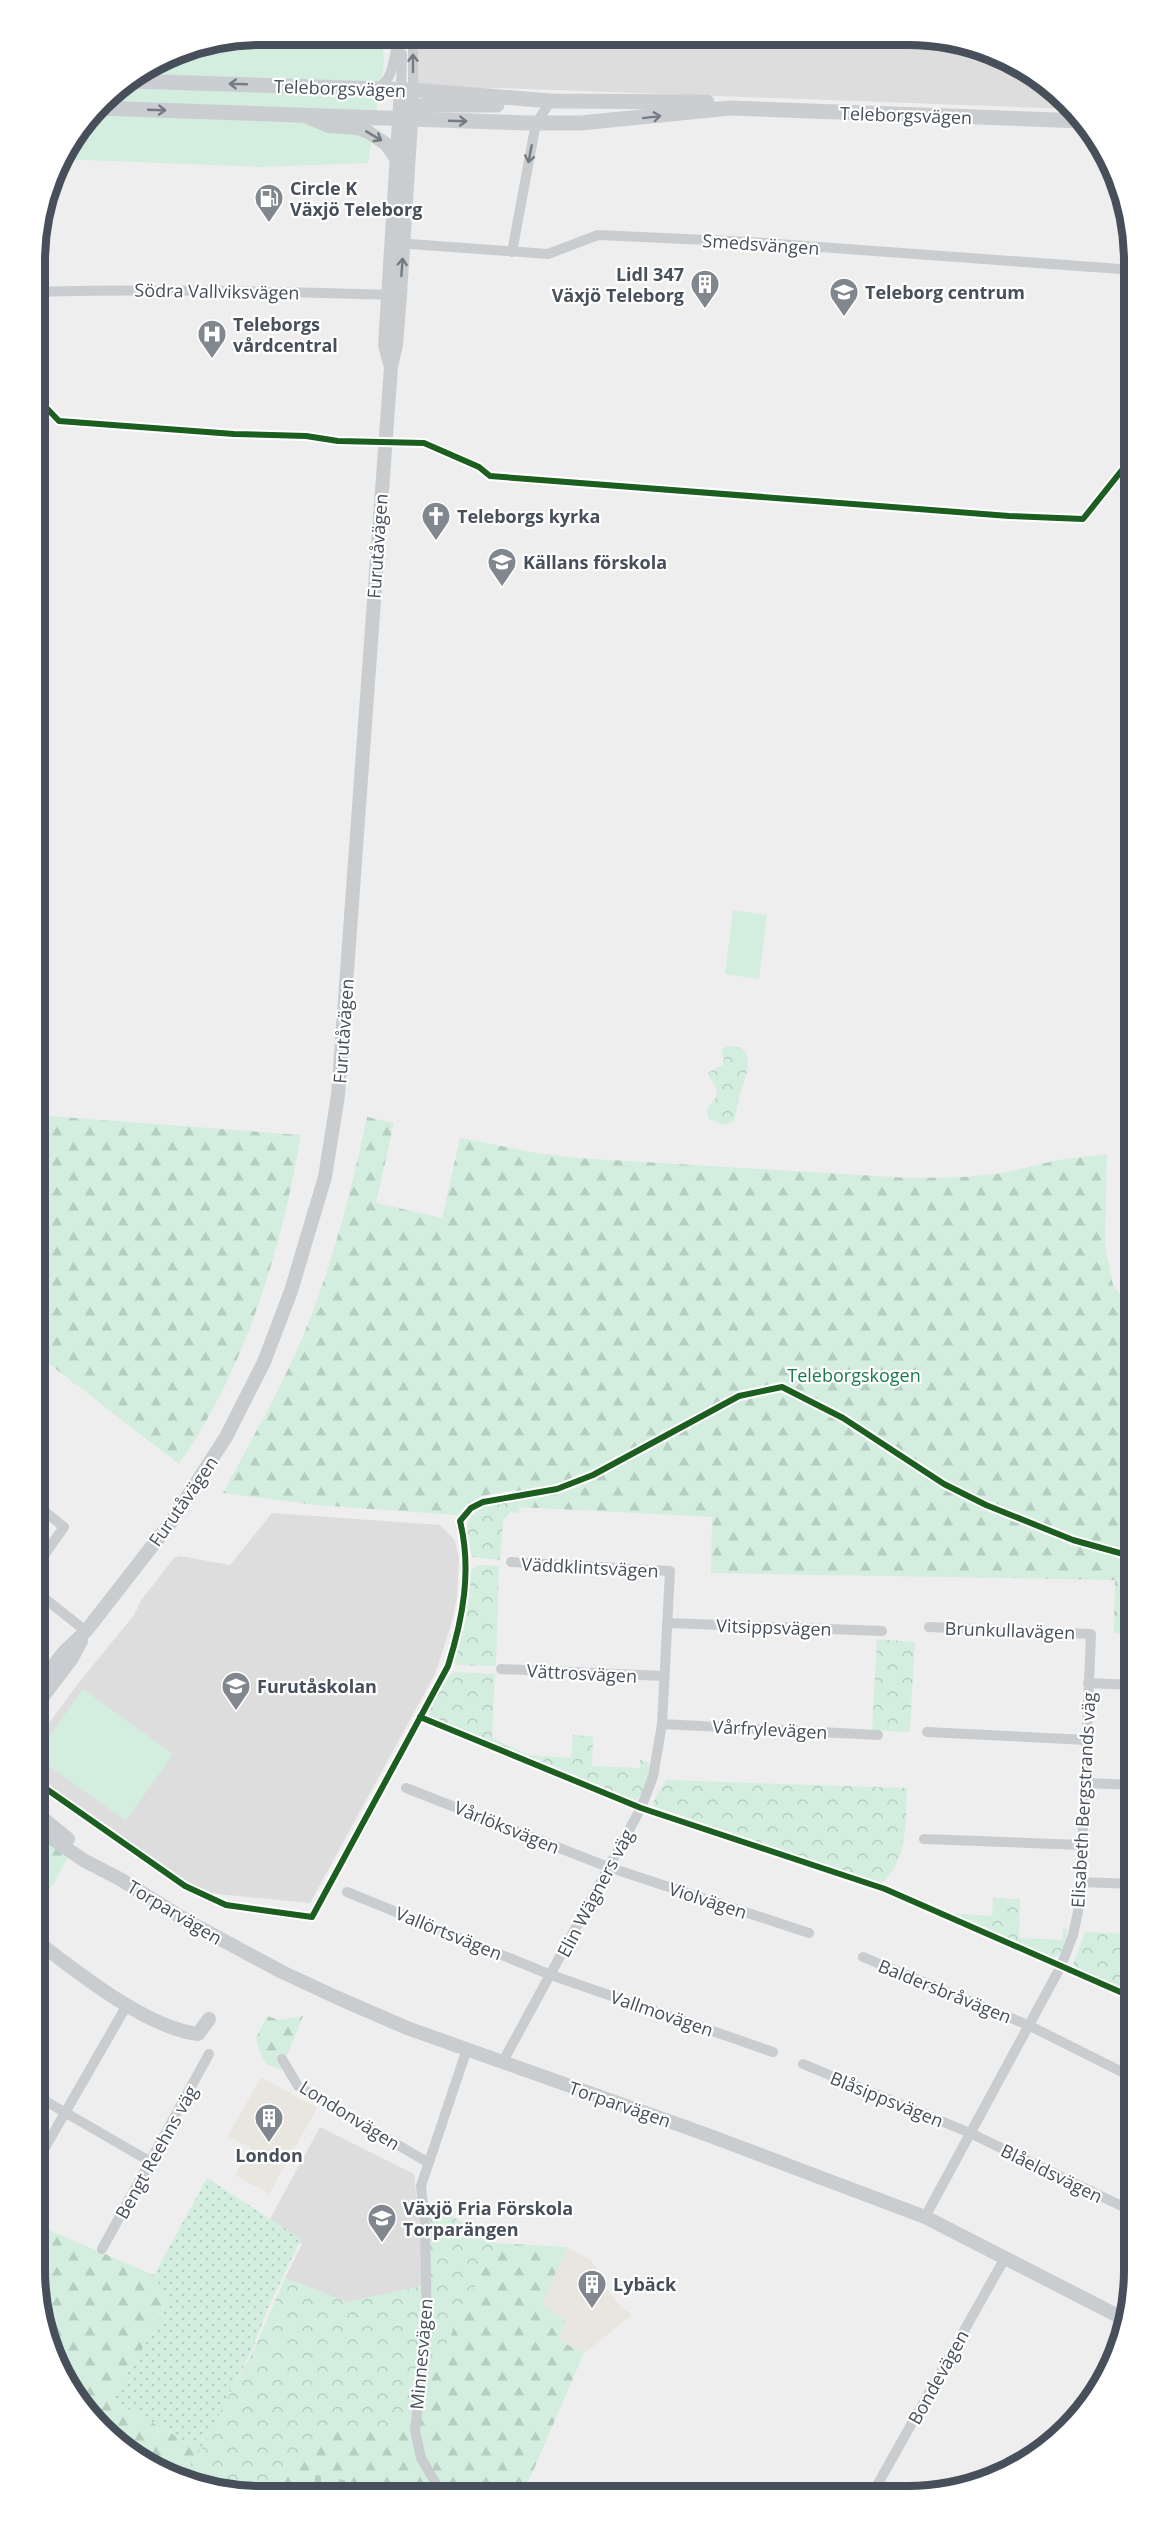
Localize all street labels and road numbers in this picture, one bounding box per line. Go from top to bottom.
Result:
street label: Teleborgsvägen [274,74,406,102]
street label: Teleborgsvägen [840,101,972,129]
street label: Smedsvängen [702,228,820,260]
street label: Södra Vallviksvägen [134,278,300,304]
street label: Furutåvägen [361,493,393,599]
street label: Furutåvägen [327,978,359,1084]
street label: Furutåvägen [143,1451,223,1551]
street label: Väddklintsvägen [521,1551,659,1583]
street label: Vitsippsvägen [716,1613,832,1641]
street label: Brunkullavägen [944,1616,1076,1644]
street label: Vättrosvägen [526,1658,638,1688]
street label: Elisabeth Bergstrands väg [1065,1691,1101,1909]
street label: Vårfrylevägen [712,1714,828,1744]
street label: Vårlöksvägen [451,1795,563,1859]
street label: Elin Wägners väg [551,1825,639,1961]
street label: Torparvägen [123,1874,227,1950]
street label: Violvägen [666,1876,750,1924]
street label: Vallörtsvägen [392,1901,506,1965]
street label: Baldersbråvägen [875,1953,1015,2029]
street label: Vallmovägen [607,1984,717,2042]
street label: Blåsippsvägen [827,2065,947,2133]
street label: Londonvägen [295,2075,405,2155]
street label: Torparvägen [566,2075,674,2133]
street label: Bengt Reehns väg [109,2081,203,2223]
street label: Blåeldsvägen [997,2138,1107,2208]
street label: Minnesvägen [404,2297,438,2411]
street label: Bondevägen [902,2325,974,2429]

